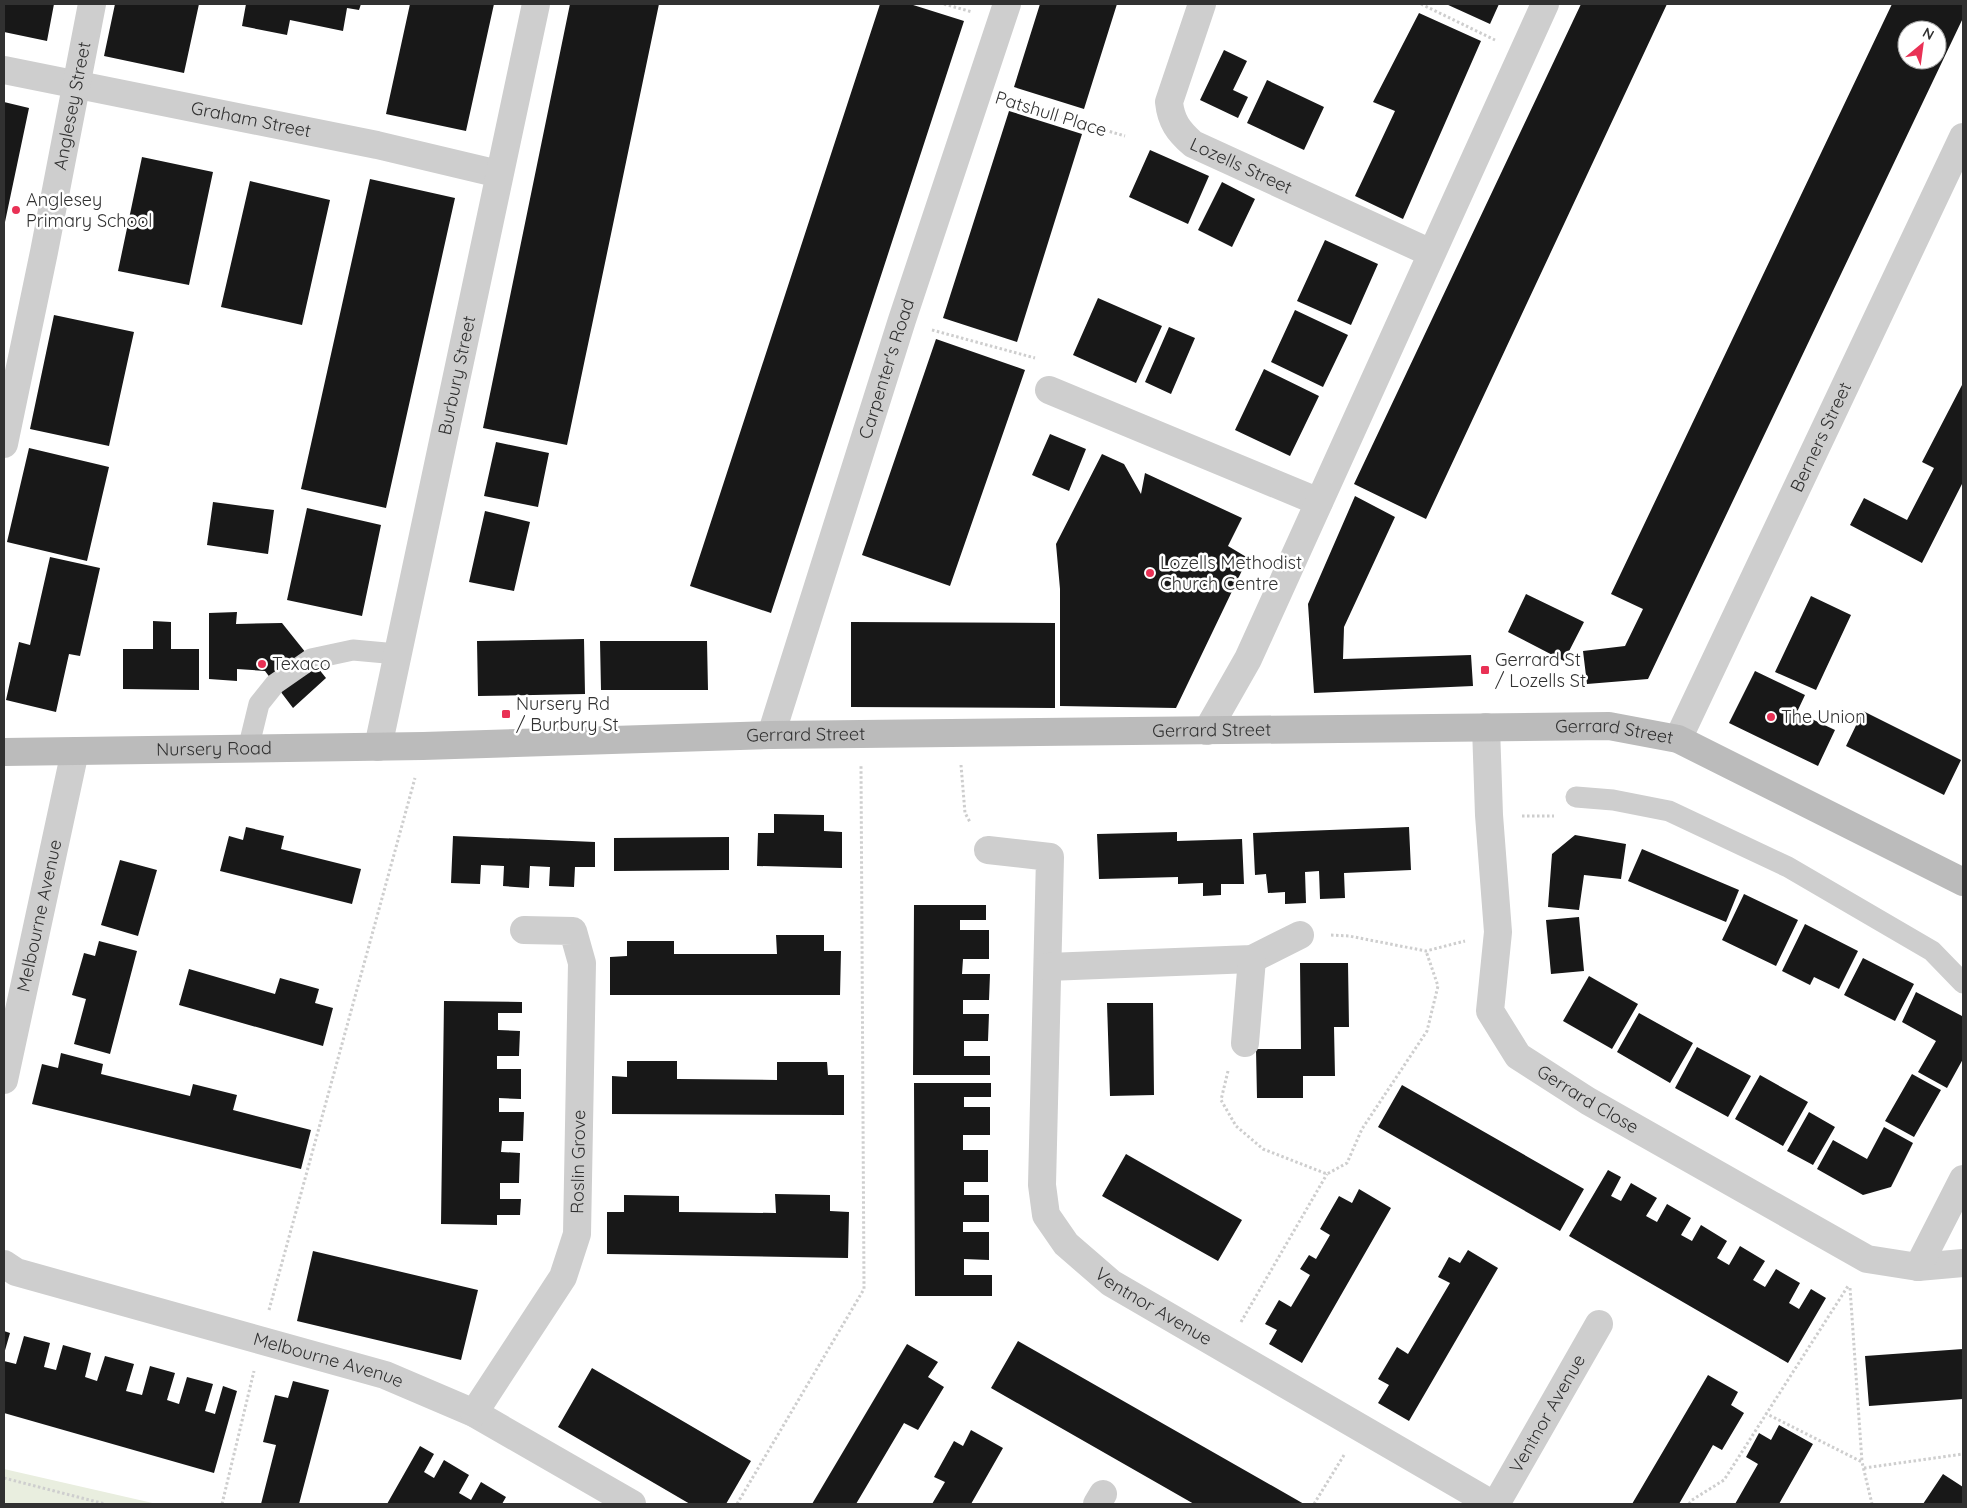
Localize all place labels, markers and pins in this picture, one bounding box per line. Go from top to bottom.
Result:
place label: Anglesey Primary School [26,188,152,232]
marker: Anglesey Primary School [10,204,22,216]
place label: Lozells Methodist Church Centre [1160,551,1302,595]
marker: Lozells Methodist Church Centre [1144,567,1156,579]
place label: Gerrard St / Lozells St [1495,648,1586,692]
place label: Texaco [272,652,331,675]
marker: Texaco [256,658,268,670]
marker: Gerrard St / Lozells St [1479,664,1491,676]
place label: Nursery Rd / Burbury St [516,692,619,736]
place label: The Union [1781,705,1866,728]
marker: Nursery Rd / Burbury St [500,708,512,720]
marker: The Union [1765,711,1777,723]

